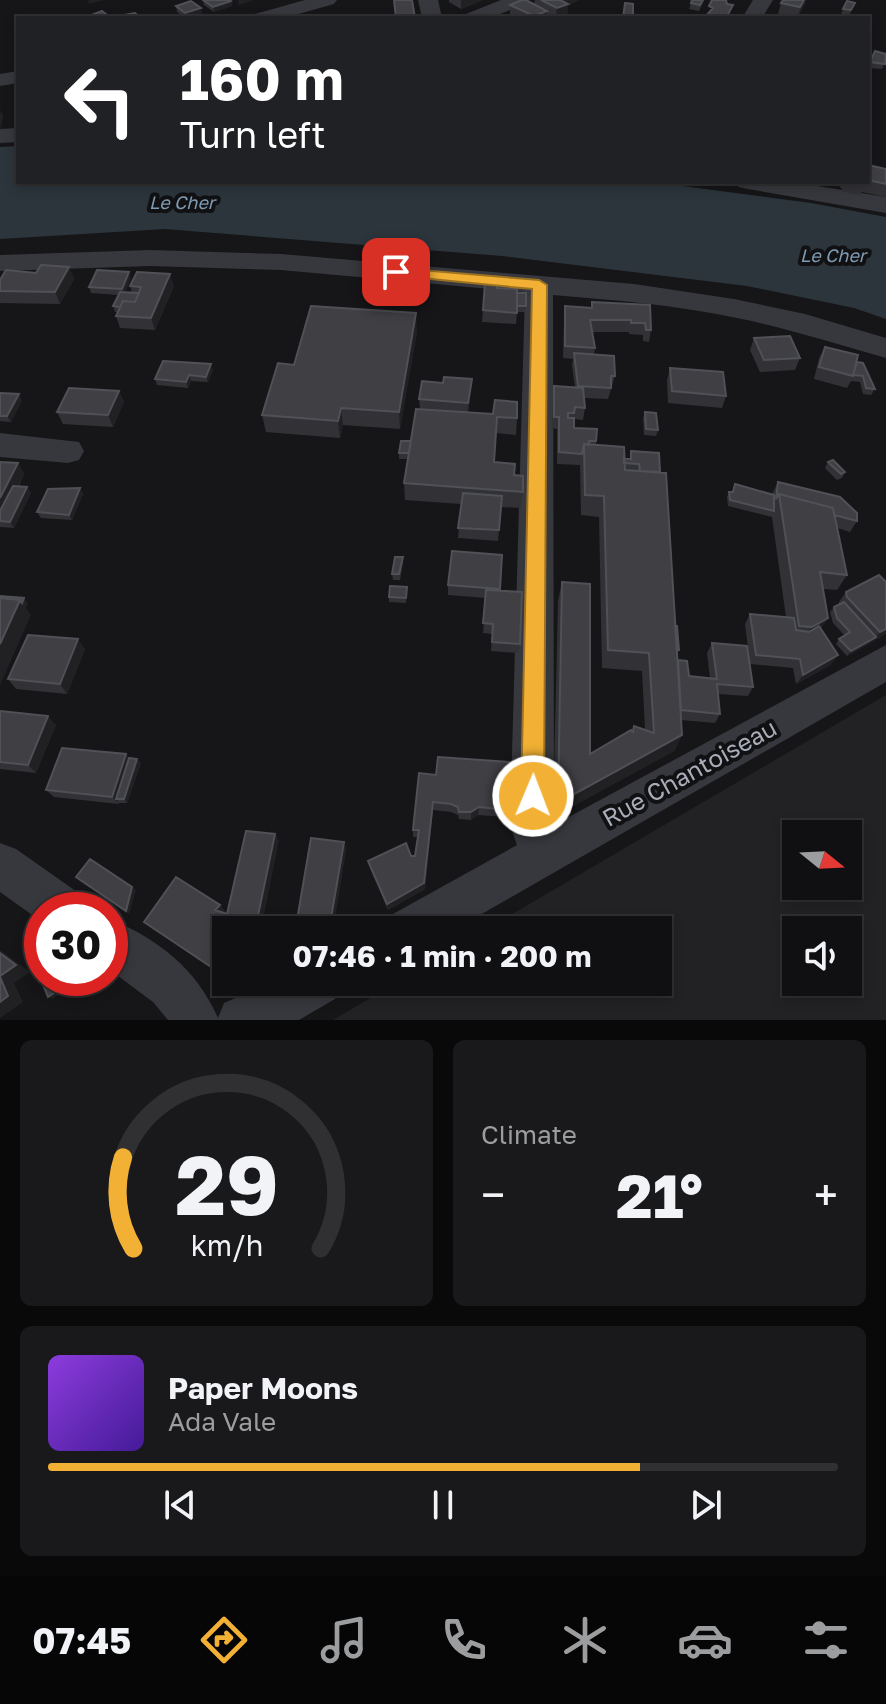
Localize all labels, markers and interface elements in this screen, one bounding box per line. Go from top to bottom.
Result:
text: 160 m [180,45,344,112]
icon: left [48,48,152,152]
text: Turn left [180,113,326,156]
water label: Le Cher [149,191,218,213]
pin [362,238,430,306]
water label: Le Cher [800,244,869,266]
icon: arrive [374,250,418,294]
street label: Rue Chantoiseau [597,712,781,832]
position arrow [491,754,575,838]
north arrow [782,820,862,900]
map controls [782,820,862,996]
speed limit sign: 30 [24,892,128,996]
button: sound [782,916,862,996]
text: 07:46 · 1 min · 200 m [292,938,592,974]
text: Climate [481,1119,577,1150]
text: 29 [175,1133,278,1233]
text: 21° [616,1159,703,1231]
text: − [481,1168,505,1221]
text: + [814,1168,838,1221]
text: km/h [190,1228,263,1262]
text: Paper Moons [168,1370,358,1406]
text: Ada Vale [168,1406,276,1437]
icon: previous [158,1483,202,1527]
icon: pause [421,1483,465,1527]
icon: next [684,1483,728,1527]
icon: directions [196,1612,252,1668]
icon: music [316,1612,372,1668]
icon: phone [436,1612,492,1668]
icon: climate [557,1612,613,1668]
icon: car [677,1612,733,1668]
icon: filters [798,1612,854,1668]
text: 07:45 [32,1619,131,1662]

